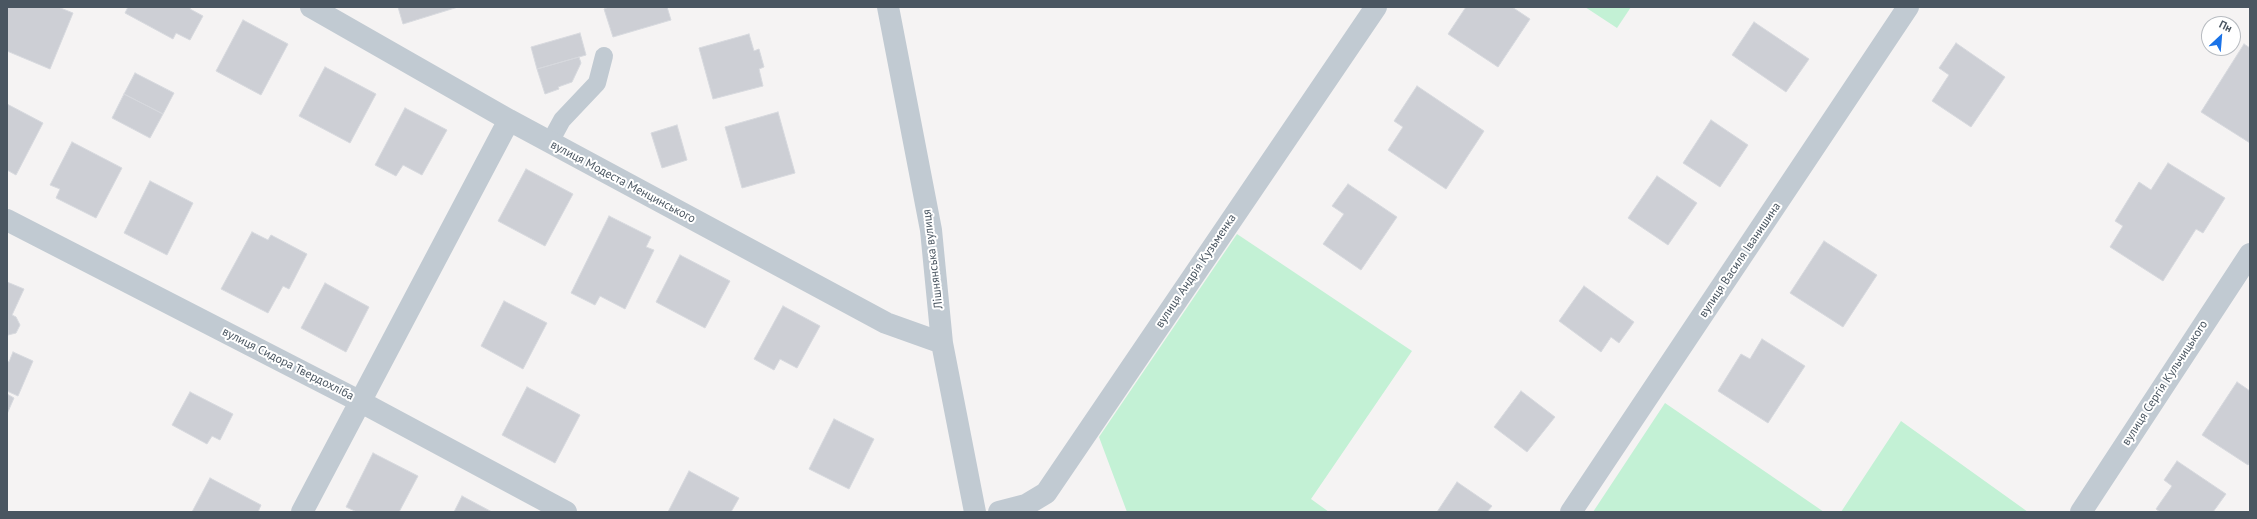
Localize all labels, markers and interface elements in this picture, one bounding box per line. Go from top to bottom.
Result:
north arrow [2201,16,2241,56]
text: Пн [2217,17,2235,35]
street label: вулиця Модеста Менцинського [548,138,698,226]
street label: вулиця Василя Іванишина [1696,200,1784,320]
street label: Лішнянська вулиця [920,208,946,310]
street label: вулиця Андрія Кузьменка [1153,211,1239,331]
street label: вулиця Сергія Кульчицького [2119,318,2211,448]
street label: вулиця Сидора Твердохліба [220,325,356,403]

